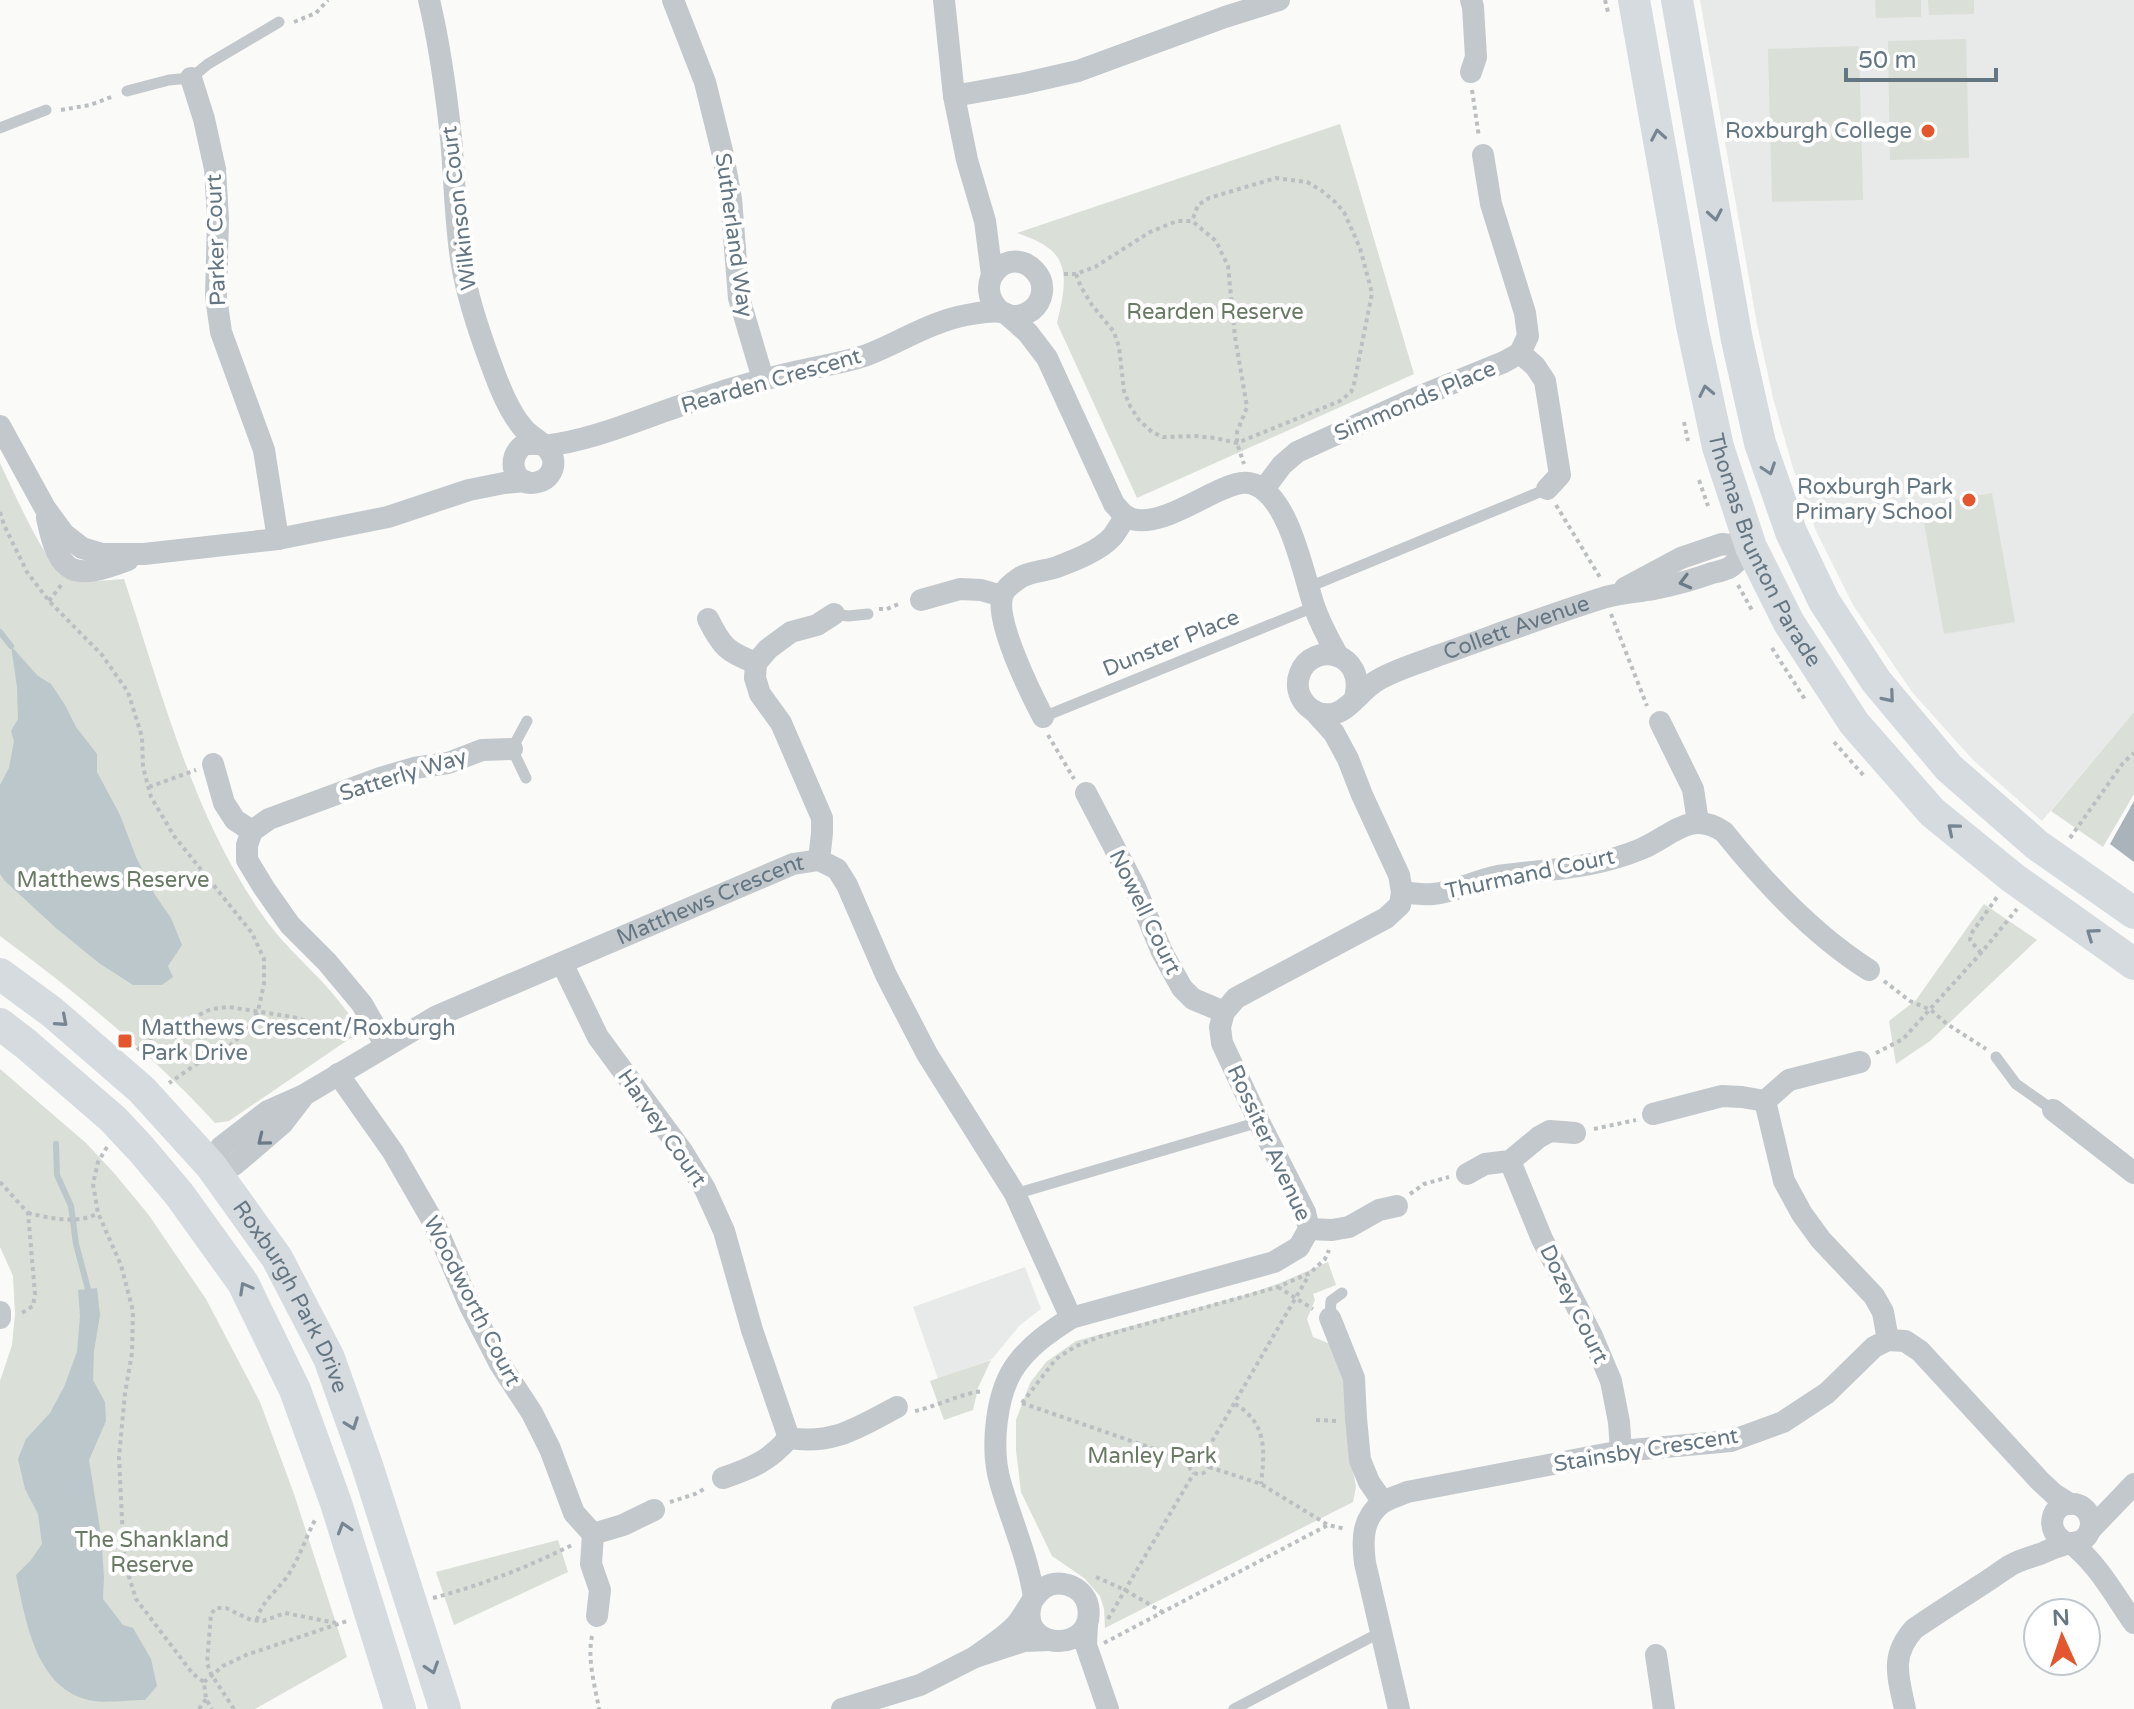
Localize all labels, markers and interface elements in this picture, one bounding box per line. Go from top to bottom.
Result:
scale bar [1846,32,1996,82]
text: 50 m [1858,46,1916,75]
place label: Roxburgh College [1725,118,1912,144]
marker: Roxburgh College [1919,122,1937,140]
street label: Wilkinson Court [436,124,482,292]
one-way arrow [1650,128,1667,142]
street label: Sutherland Way [710,151,758,319]
street label: Parker Court [201,174,231,306]
one-way arrow [1705,208,1722,222]
park label: Rearden Reserve [1126,299,1304,325]
street label: Rearden Crescent [678,343,864,419]
street label: Simmonds Place [1330,355,1500,447]
one-way arrow [1698,384,1715,398]
street label: Thomas Brunton Parade [1702,431,1827,672]
one-way arrow [1759,461,1775,475]
place label: Roxburgh Park Primary School [1795,474,1953,525]
marker: Roxburgh Park Primary School [1960,491,1978,509]
one-way arrow [1679,572,1693,589]
street label: Collett Avenue [1440,590,1593,666]
street label: Dunster Place [1099,604,1243,682]
one-way arrow [1879,688,1894,703]
street label: Satterly Way [336,743,470,807]
one-way arrow [1947,824,1962,838]
street label: Thurmand Court [1443,843,1617,905]
street label: Nowell Court [1104,845,1186,979]
street label: Matthews Crescent [613,849,806,951]
park label: Matthews Reserve [16,867,210,893]
one-way arrow [2086,929,2100,944]
one-way arrow [53,1011,68,1026]
place label: Matthews Crescent/Roxburgh Park Drive [141,1015,456,1066]
marker: Matthews Crescent/Roxburgh Park Drive [116,1032,134,1050]
street label: Rossiter Avenue [1221,1061,1317,1225]
street label: Harvey Court [612,1064,712,1192]
one-way arrow [258,1130,272,1145]
street label: Roxburgh Park Drive [227,1196,353,1396]
street label: Woodworth Court [418,1212,526,1390]
street label: Dozey Court [1534,1240,1614,1368]
one-way arrow [239,1282,255,1297]
one-way arrow [343,1416,359,1430]
street label: Stainsby Crescent [1552,1423,1740,1477]
park label: Manley Park [1087,1443,1217,1469]
one-way arrow [337,1522,353,1536]
park label: The Shankland Reserve [75,1527,229,1578]
north arrow [2022,1597,2102,1677]
text: N [2052,1605,2071,1631]
one-way arrow [422,1660,438,1674]

